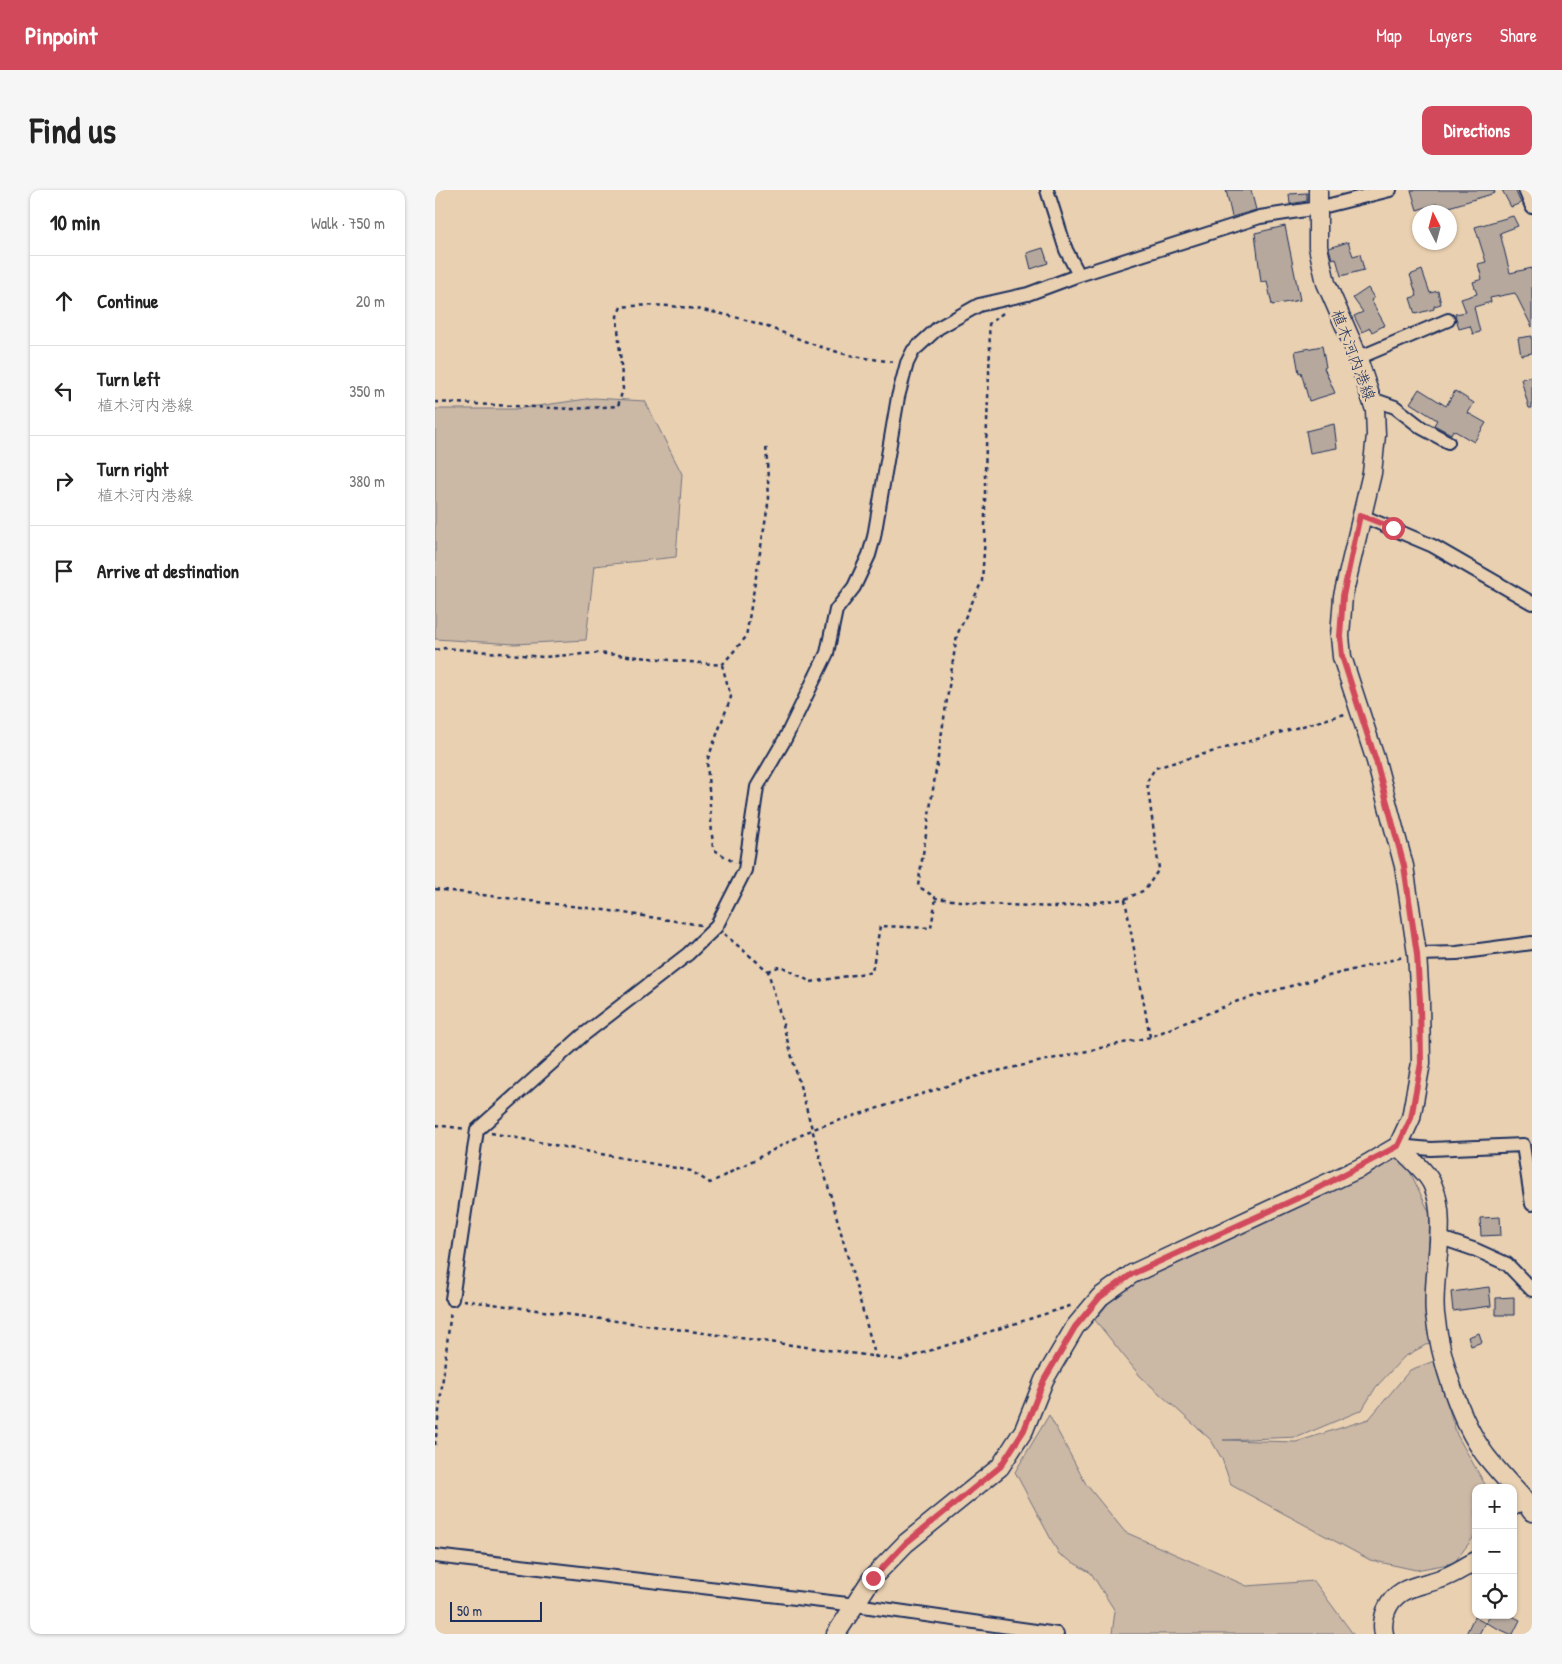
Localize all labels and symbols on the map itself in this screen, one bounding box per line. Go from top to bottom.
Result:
north arrow [1412,205,1457,250]
street label: 植木河内港線 [1327,306,1381,404]
route start [1382,517,1405,540]
route end [862,1567,885,1590]
scale bar [450,1599,543,1622]

